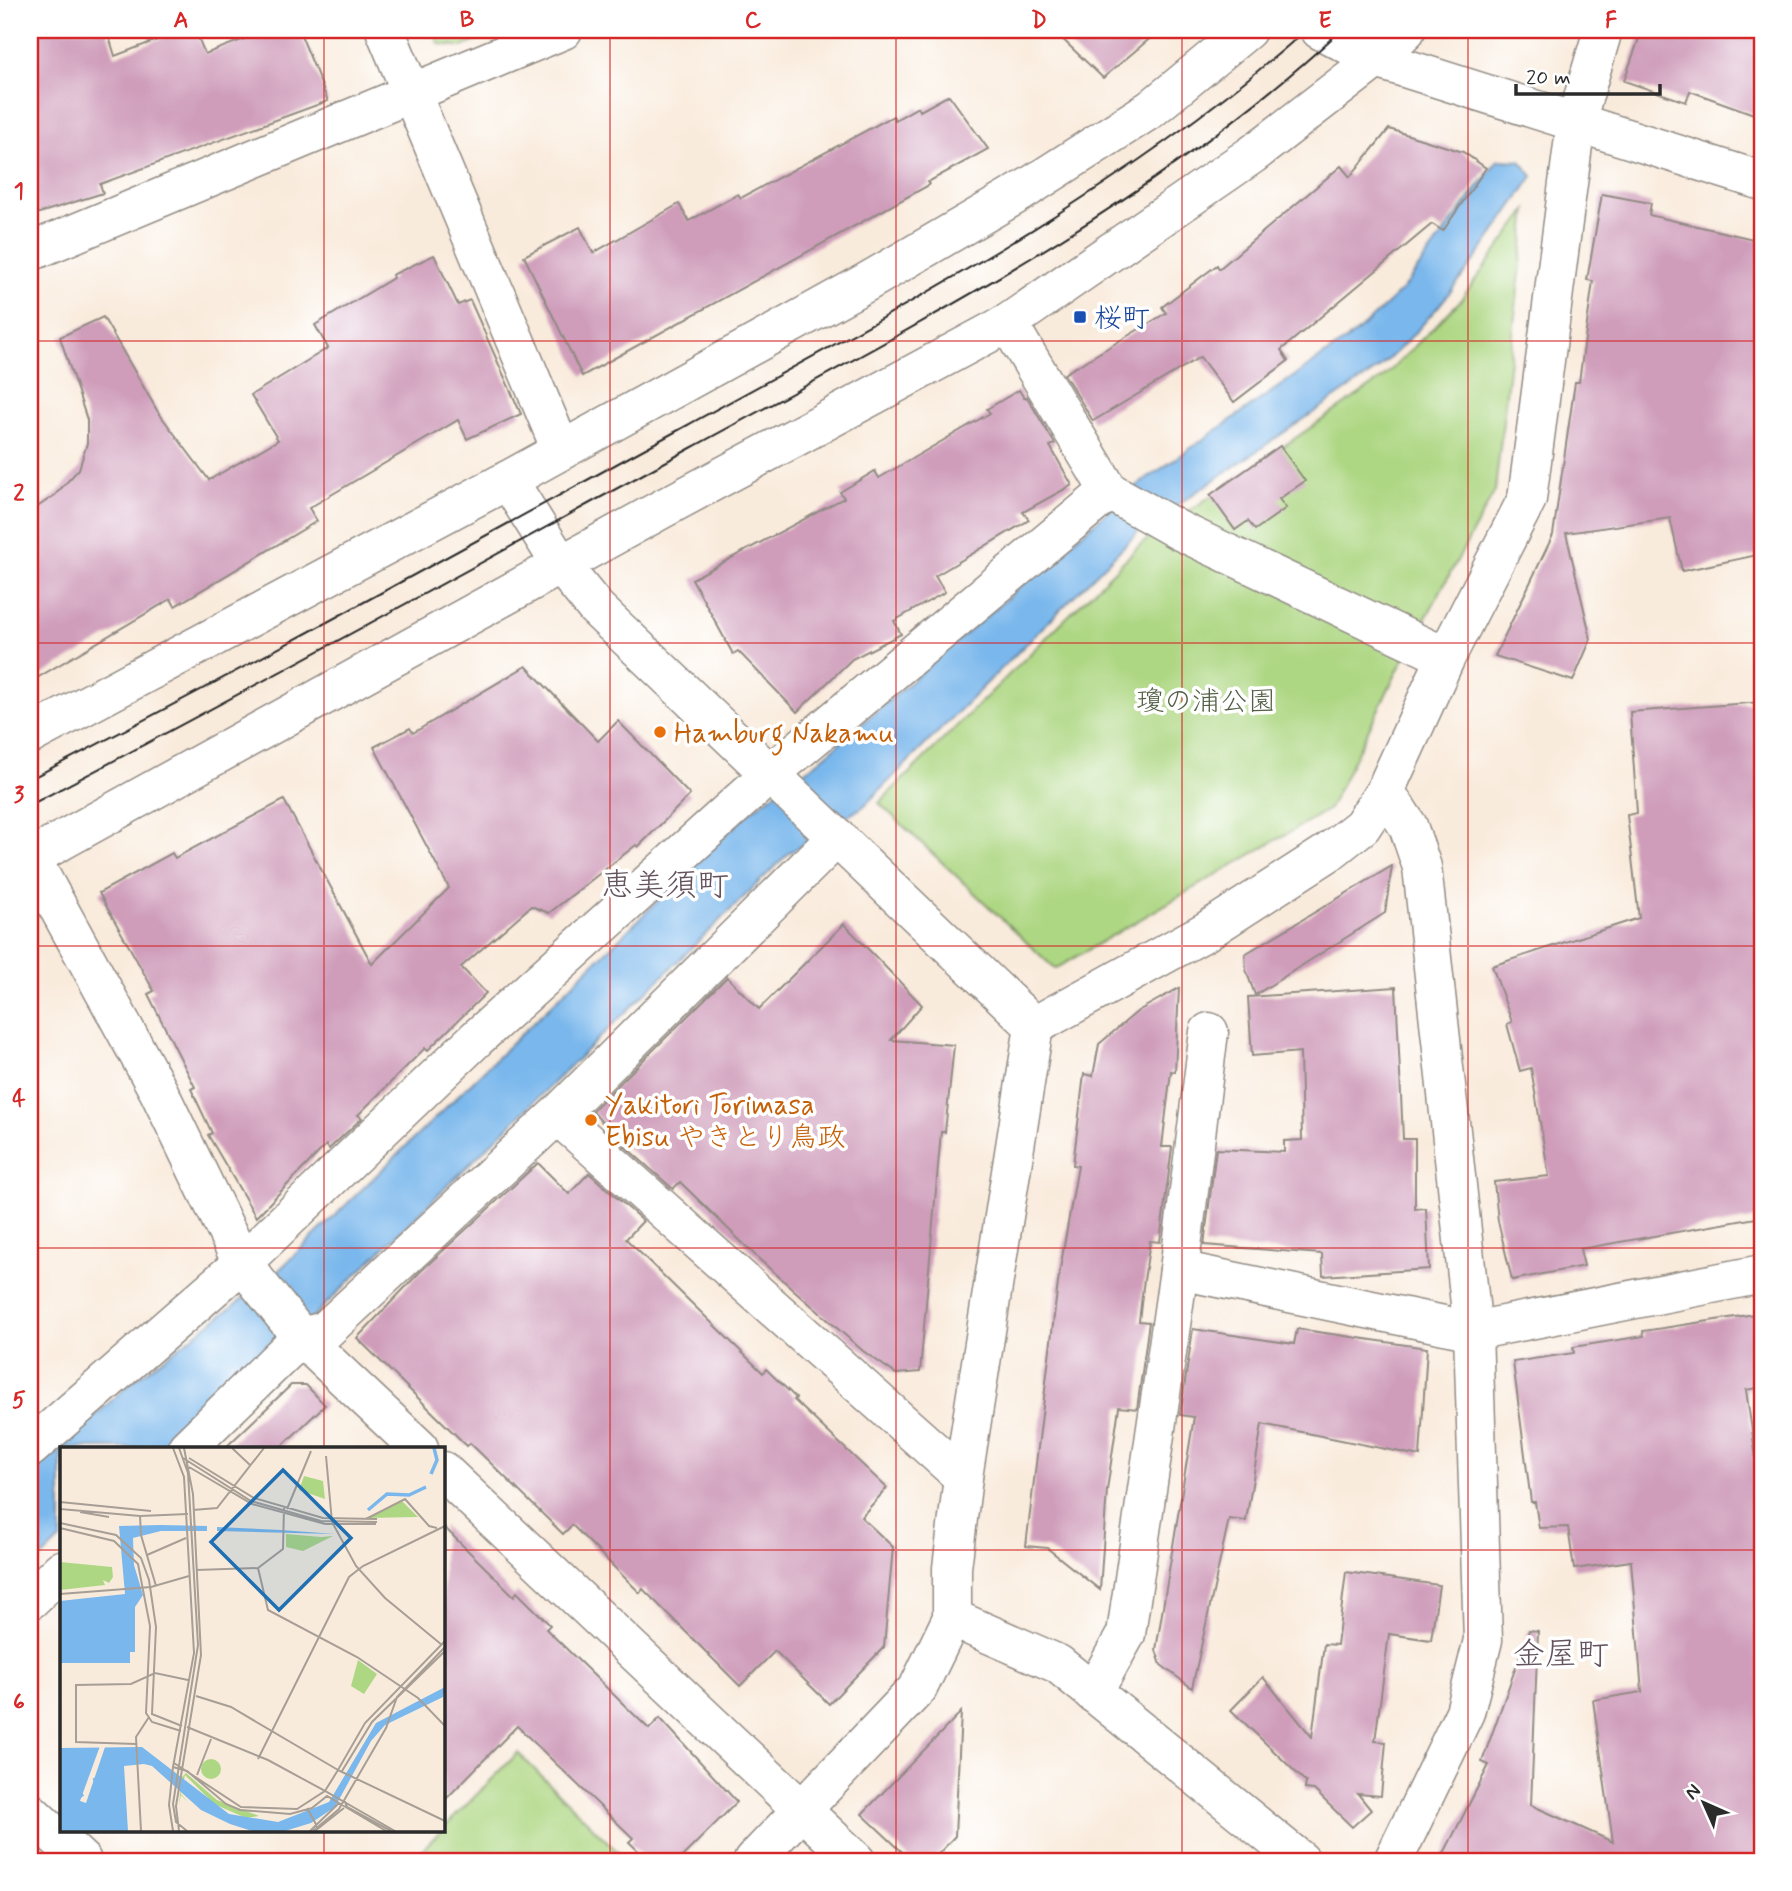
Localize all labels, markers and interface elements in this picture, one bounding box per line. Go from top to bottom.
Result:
text: A [173,6,189,36]
text: B [460,6,475,36]
text: C [745,6,762,36]
text: D [1031,6,1047,36]
text: E [1318,6,1332,36]
text: F [1605,6,1617,36]
scale bar [1516,52,1659,96]
text: 20 m [1526,64,1571,92]
text: 1 [14,177,24,207]
place label: 桜町 [1094,301,1150,338]
marker: 桜町 [1072,309,1088,325]
text: 2 [13,479,25,509]
park label: 瓊の浦公園 [1136,684,1276,721]
place label: Hamburg Nakamu [674,716,894,756]
marker: Hamburg Nakamu [652,724,668,740]
text: 3 [14,781,25,811]
district label: 恵美須町 [601,865,729,907]
text: 4 [12,1084,26,1114]
place label: Yakitori Torimasa Ebisu やきとり鳥政 [605,1088,845,1157]
marker: Yakitori Torimasa Ebisu やきとり鳥政 [583,1112,599,1128]
text: 5 [12,1386,26,1416]
inset map [60,1447,444,1832]
district label: 金屋町 [1513,1634,1609,1676]
text: 6 [13,1688,25,1718]
north arrow [1670,1769,1740,1839]
text: N [1680,1779,1706,1805]

